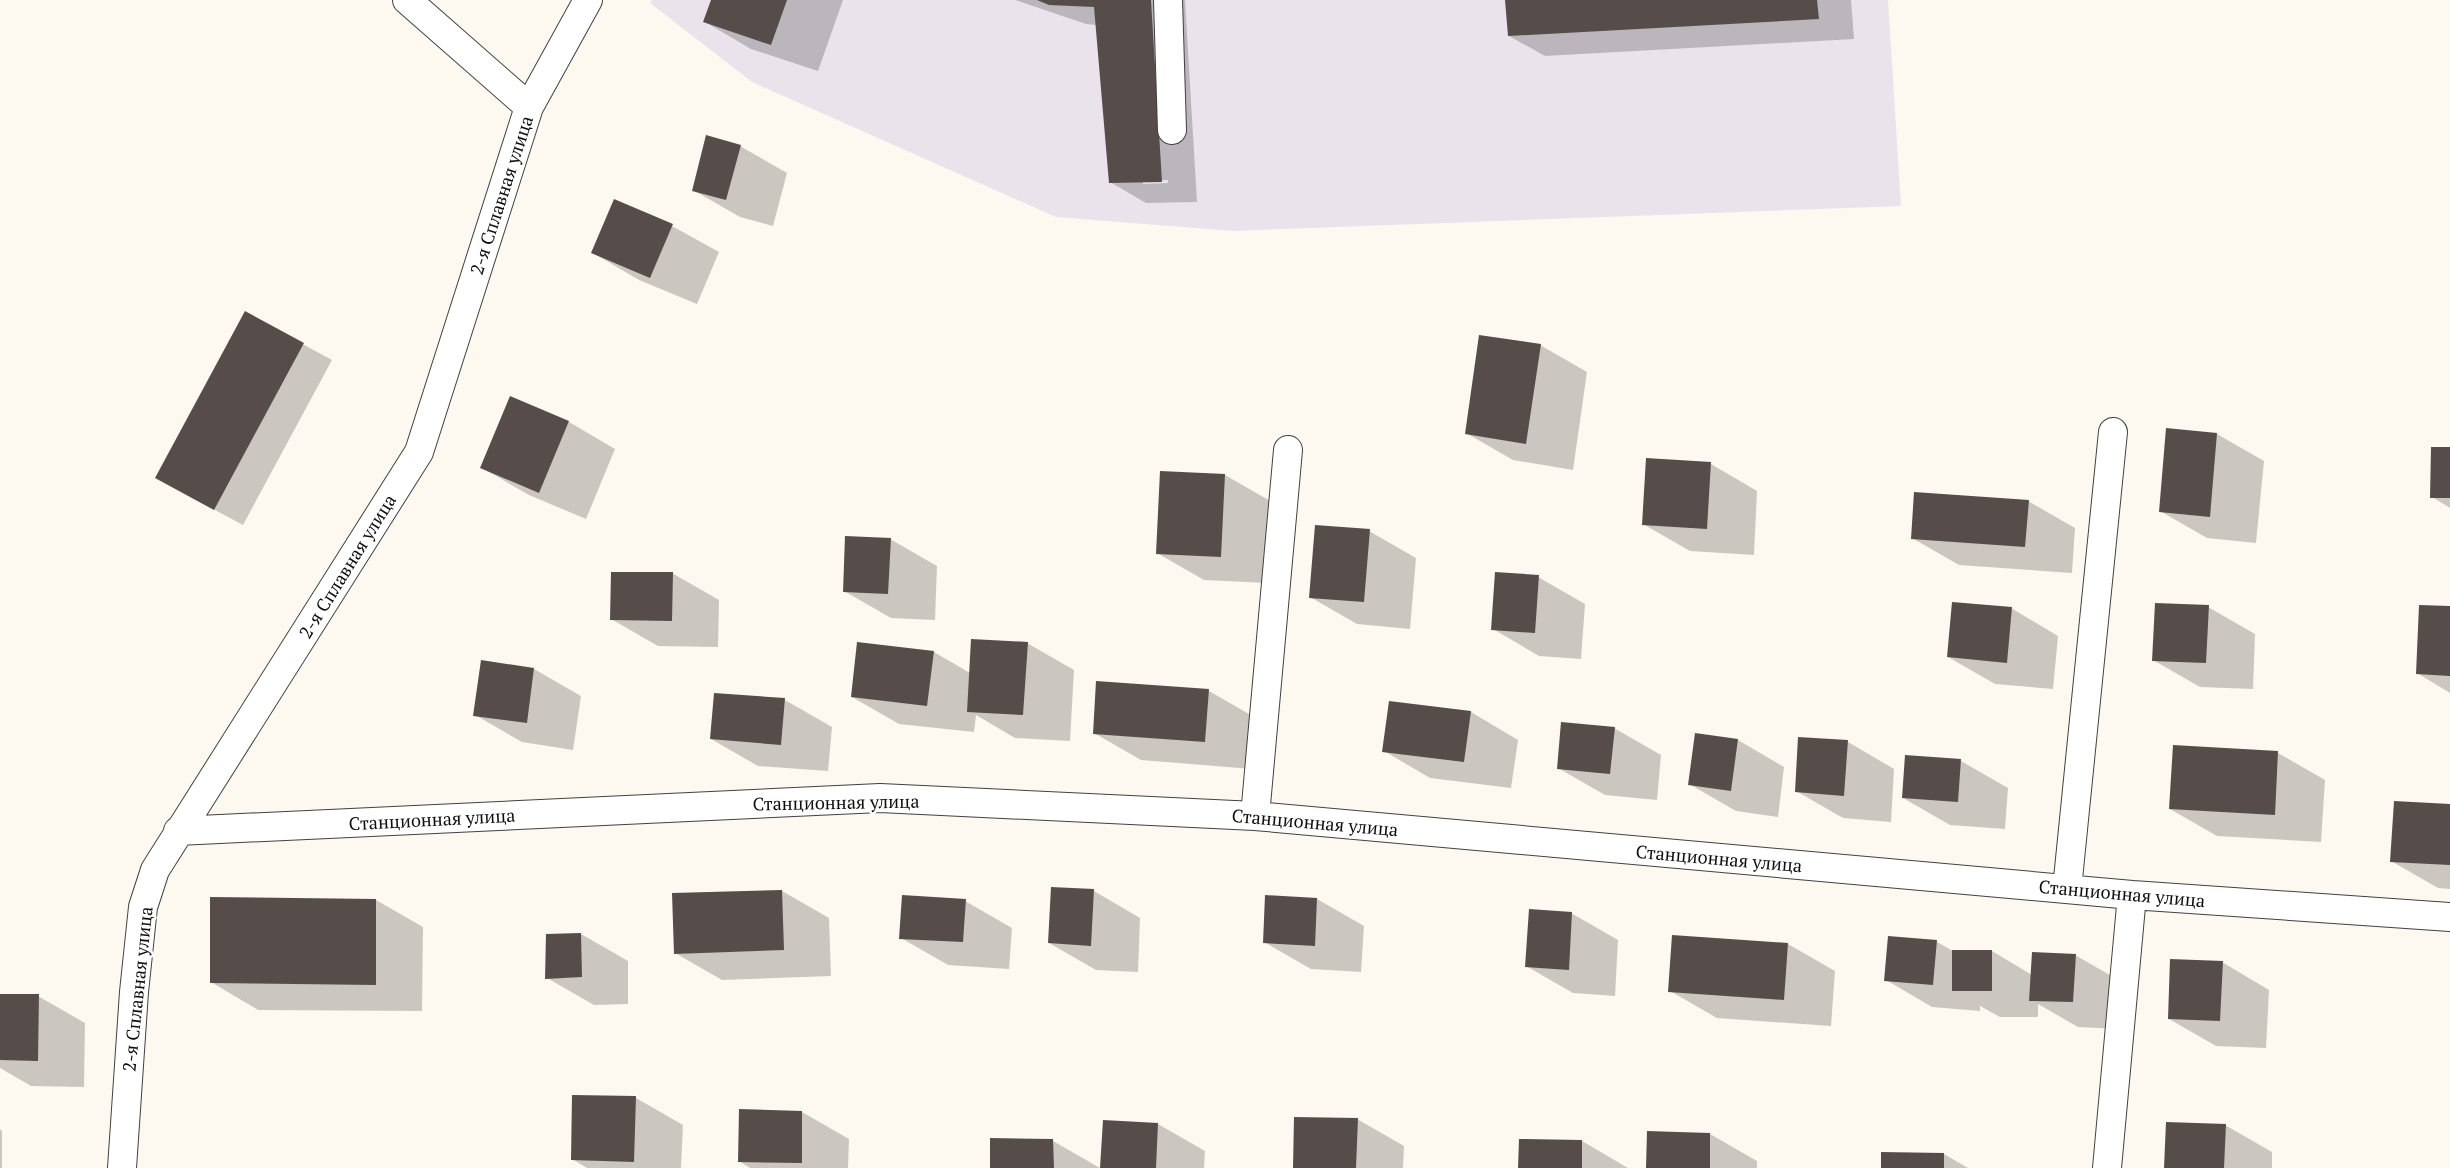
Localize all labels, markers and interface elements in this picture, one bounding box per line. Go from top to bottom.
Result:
street label: 2-я Сплавная улица [464,112,538,278]
street label: 2-я Сплавная улица [293,489,401,643]
street label: Станционная улица [752,789,920,815]
street label: Станционная улица [348,803,516,835]
street label: Станционная улица [1231,803,1399,841]
street label: Станционная улица [1635,839,1803,877]
street label: Станционная улица [2038,874,2206,912]
street label: 2-я Сплавная улица [116,905,158,1073]

